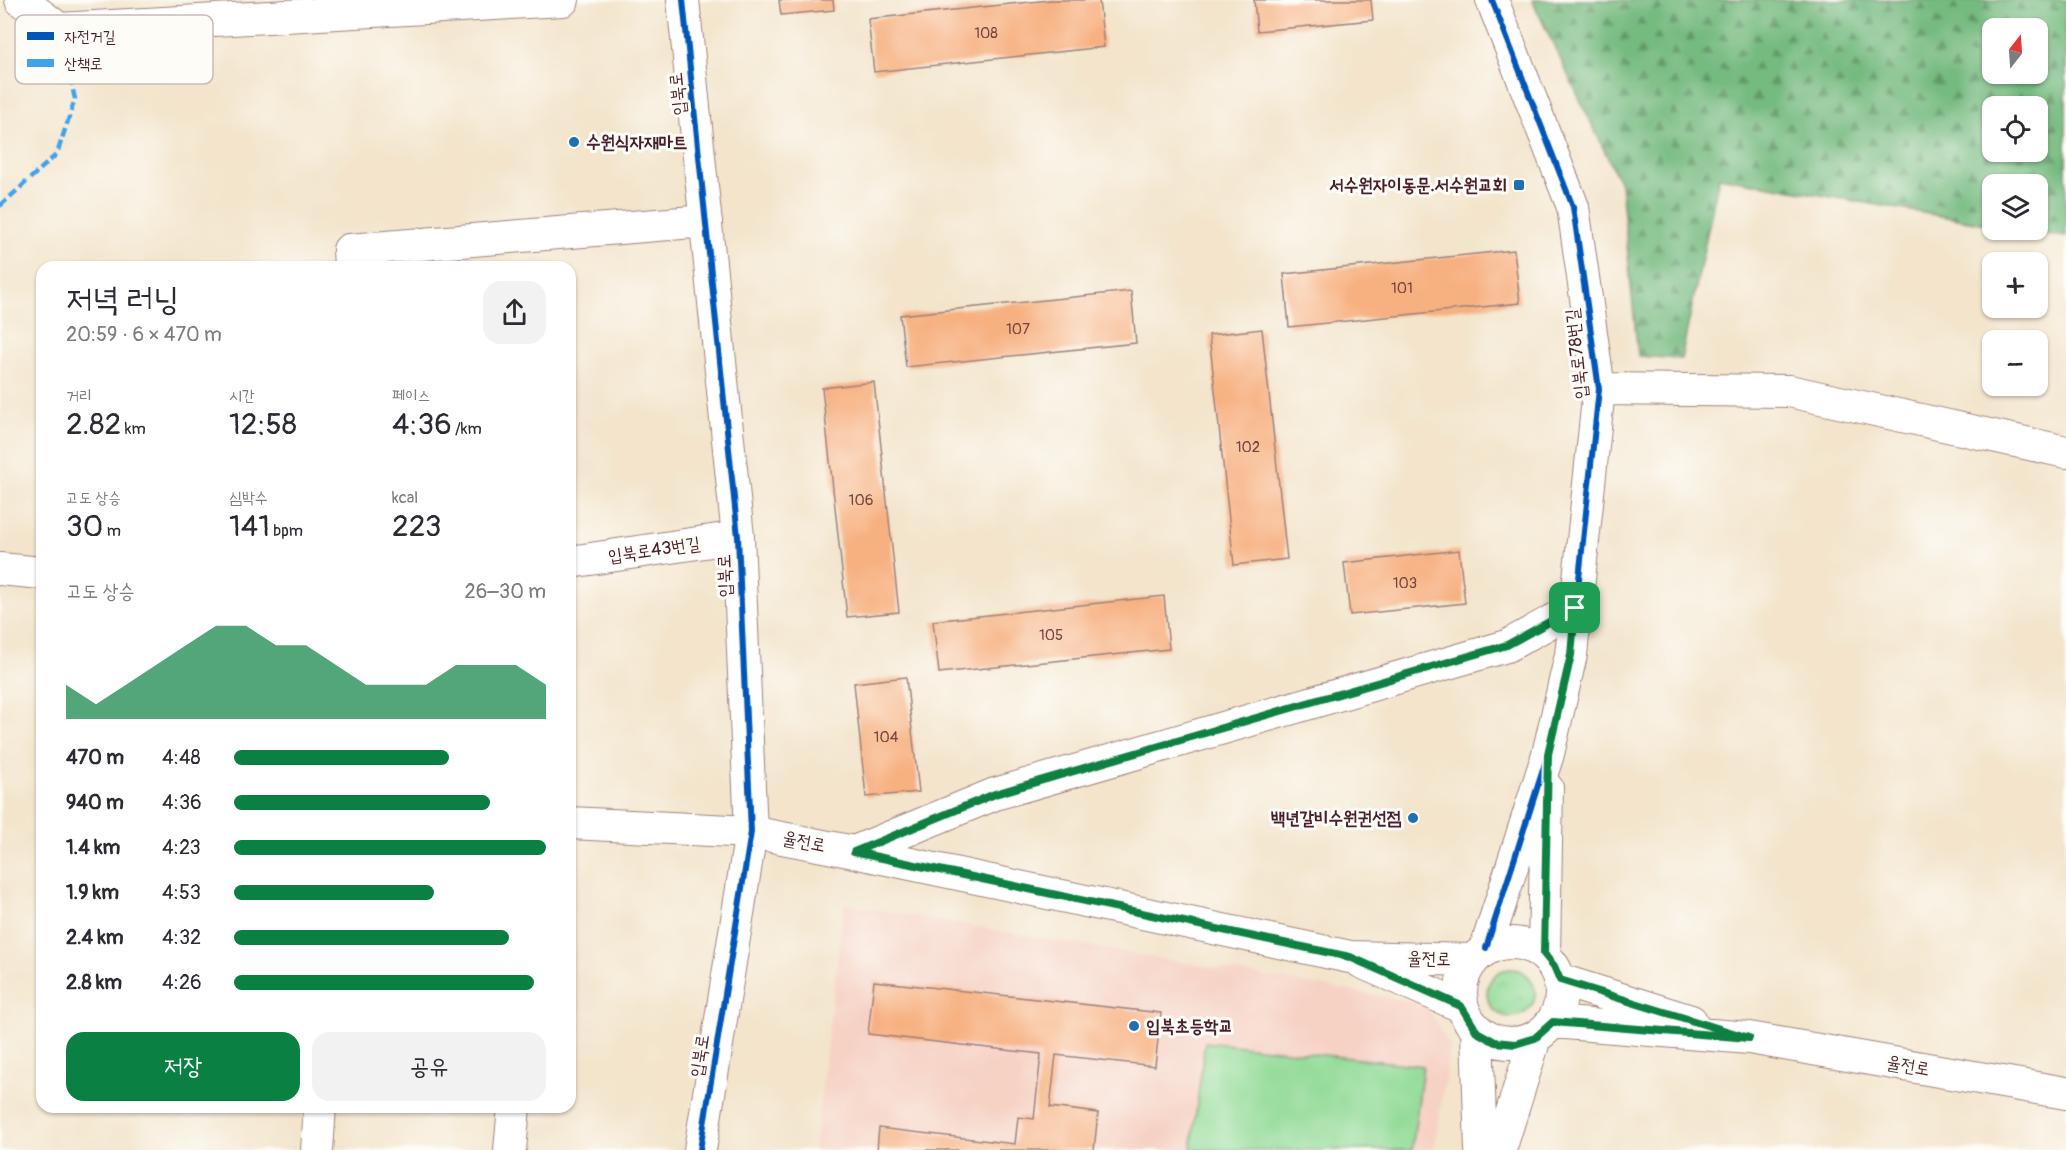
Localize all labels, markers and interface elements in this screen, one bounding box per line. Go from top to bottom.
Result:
legend [15,15,213,84]
north arrow [1982,18,2048,84]
map controls [1982,18,2048,396]
house number: 108 [974,24,998,43]
text: 자전거길 [64,27,116,47]
text: 산책로 [64,54,103,74]
street label: 입북로 [664,71,692,117]
button: locate [1982,96,2048,162]
place label: 수원식자재마트 [586,131,687,154]
marker: 수원식자재마트 [567,135,581,149]
place label: 서수원자이동문.서수원교회 [1329,174,1507,197]
button: layers [1982,174,2048,240]
marker: 서수원자이동문.서수원교회 [1512,178,1526,192]
button: + [1982,252,2048,318]
text: 저녁 러닝 [66,279,179,320]
house number: 101 [1391,279,1413,298]
button: share [483,281,546,344]
street label: 입북로78번길 [1561,307,1593,400]
house number: 107 [1006,320,1030,339]
text: 20:59 · 6 × 470 m [66,322,222,347]
button: − [1982,330,2048,396]
text: 거리 [66,386,92,406]
text: 시간 [229,386,255,406]
text: 페이스 [392,386,431,406]
text: 2.82 [66,406,121,443]
text: 12:58 [229,406,297,443]
text: 4:36 [392,406,452,443]
text: km [121,419,146,439]
text: /km [452,419,482,439]
house number: 102 [1236,438,1260,457]
text: 고도 상승 [66,488,121,508]
text: 심박수 [229,488,268,508]
text: kcal [392,488,418,508]
house number: 106 [849,491,873,510]
text: 30 [66,508,103,545]
text: 141 [229,508,270,545]
text: 223 [392,508,441,545]
text: m [103,521,121,541]
text: bpm [270,521,303,541]
street label: 입북로43번길 [606,532,702,568]
street label: 입북로 [713,554,737,598]
house number: 103 [1393,574,1417,593]
text: 고도 상승 [66,579,135,604]
text: 26–30 m [464,579,546,604]
pin [1549,582,1600,633]
icon: arrive [1558,591,1591,624]
house number: 105 [1039,626,1063,645]
house number: 104 [874,728,899,747]
text: 470 m [66,745,124,770]
text: 4:48 [162,745,201,770]
text: 940 m [66,790,124,815]
text: 4:36 [162,790,202,815]
place label: 백년갈비수원권선점 [1271,807,1402,830]
marker: 백년갈비수원권선점 [1406,811,1420,825]
street label: 율전로 [780,827,828,857]
text: 1.4 km [66,835,120,860]
text: 4:23 [162,835,201,860]
text: 1.9 km [66,880,119,905]
text: 4:53 [162,880,201,905]
text: 2.4 km [66,925,124,950]
text: 4:32 [162,925,201,950]
street label: 율전로 [1407,947,1451,971]
text: 2.8 km [66,970,122,995]
text: 4:26 [162,970,202,995]
place label: 입북초등학교 [1146,1015,1233,1038]
marker: 입북초등학교 [1127,1019,1141,1033]
button: 저장 [66,1032,300,1101]
button: 공유 [312,1032,546,1101]
street label: 입북로 [685,1033,715,1079]
street label: 율전로 [1885,1051,1931,1081]

